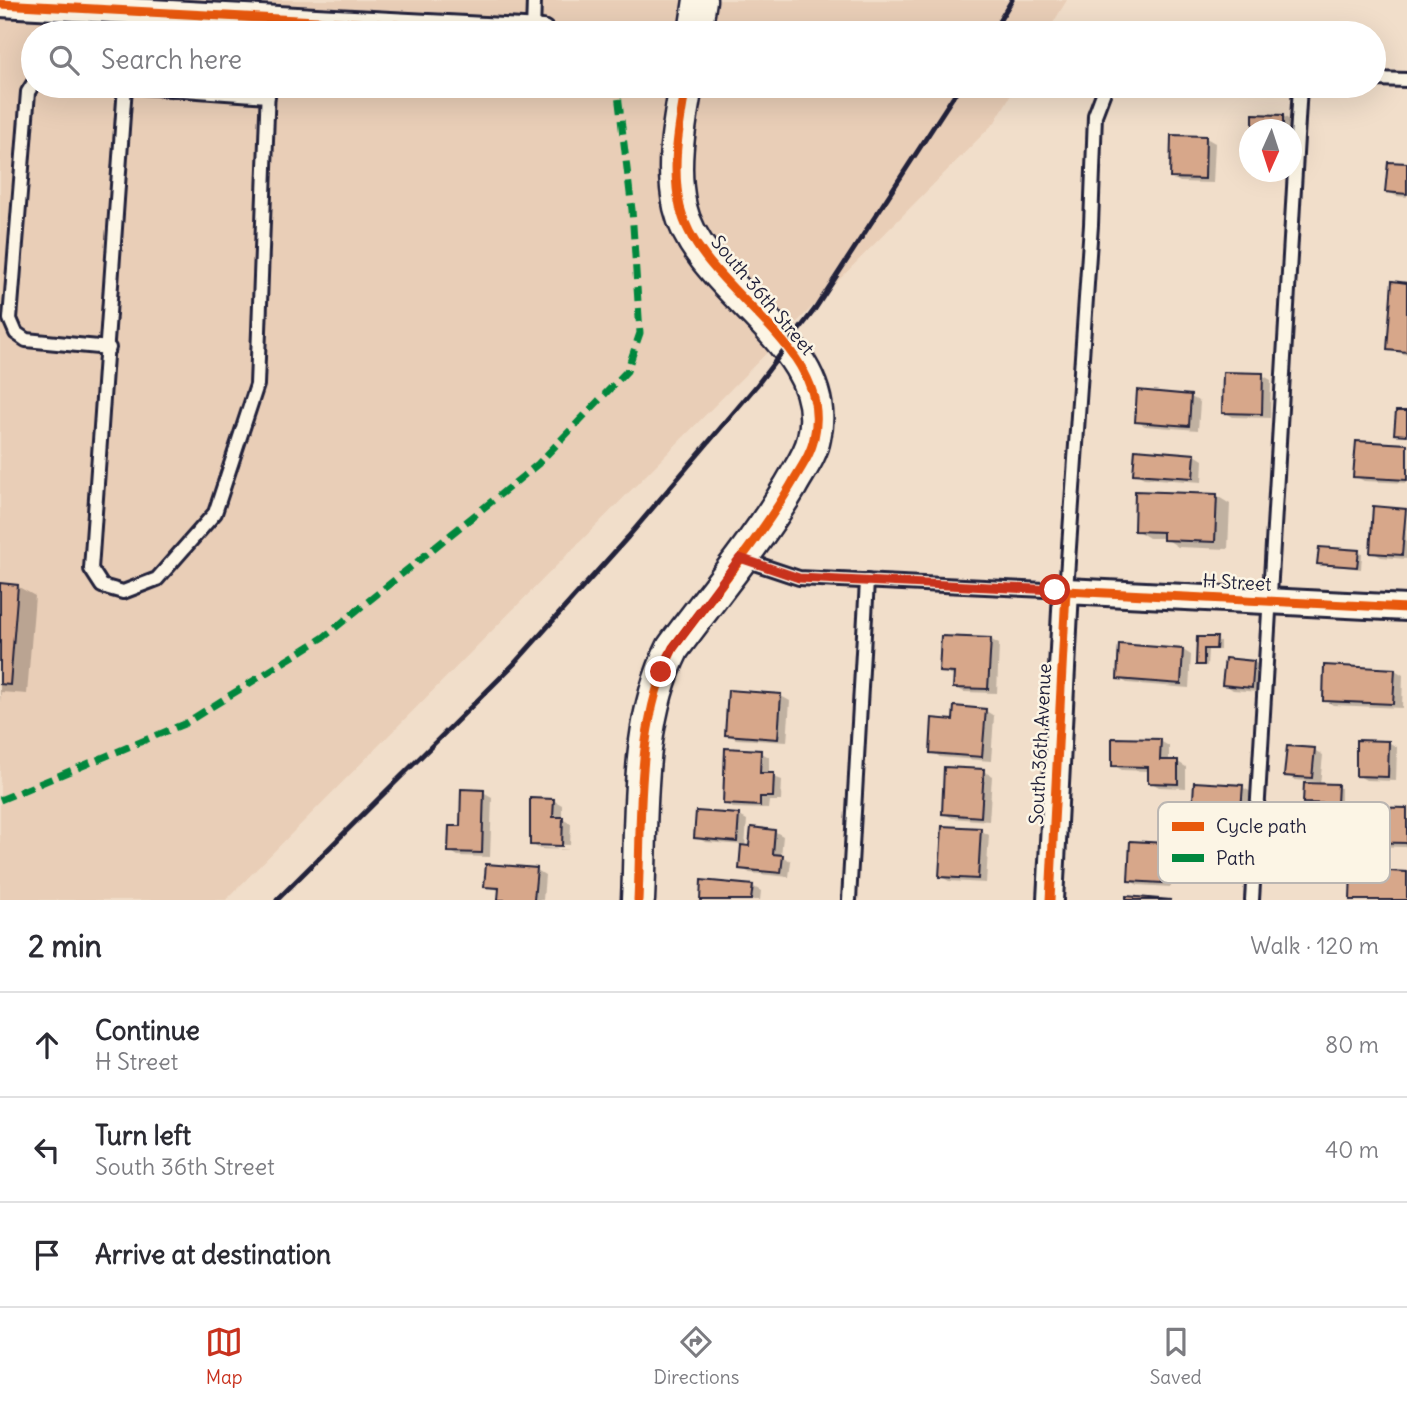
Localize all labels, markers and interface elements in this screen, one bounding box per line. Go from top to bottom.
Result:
search box [21,21,1386,98]
icon: search [45,41,83,79]
text: Search here [101,43,242,76]
north arrow [1239,119,1302,182]
street label: South 36th Street [706,230,820,360]
street label: H Street [1202,568,1272,596]
route start [1039,574,1070,605]
route end [645,656,676,687]
street label: South 36th Avenue [1024,663,1056,825]
legend [1158,802,1390,883]
text: Cycle path [1216,814,1307,838]
text: Path [1216,846,1255,870]
text: 2 min [28,927,102,965]
text: Walk · 120 m [1250,931,1379,960]
text: Continue [95,1014,200,1047]
icon: ahead [28,1026,66,1064]
text: 80 m [1325,1030,1379,1059]
text: H Street [95,1047,178,1076]
text: Turn left [95,1119,191,1152]
icon: left [28,1131,66,1169]
text: 40 m [1325,1135,1379,1164]
text: South 36th Street [95,1152,275,1181]
icon: arrive [28,1236,66,1274]
text: Arrive at destination [95,1238,331,1271]
tab: Map [205,1323,243,1389]
tab: Directions [654,1323,739,1389]
tab: Saved [1150,1323,1202,1389]

